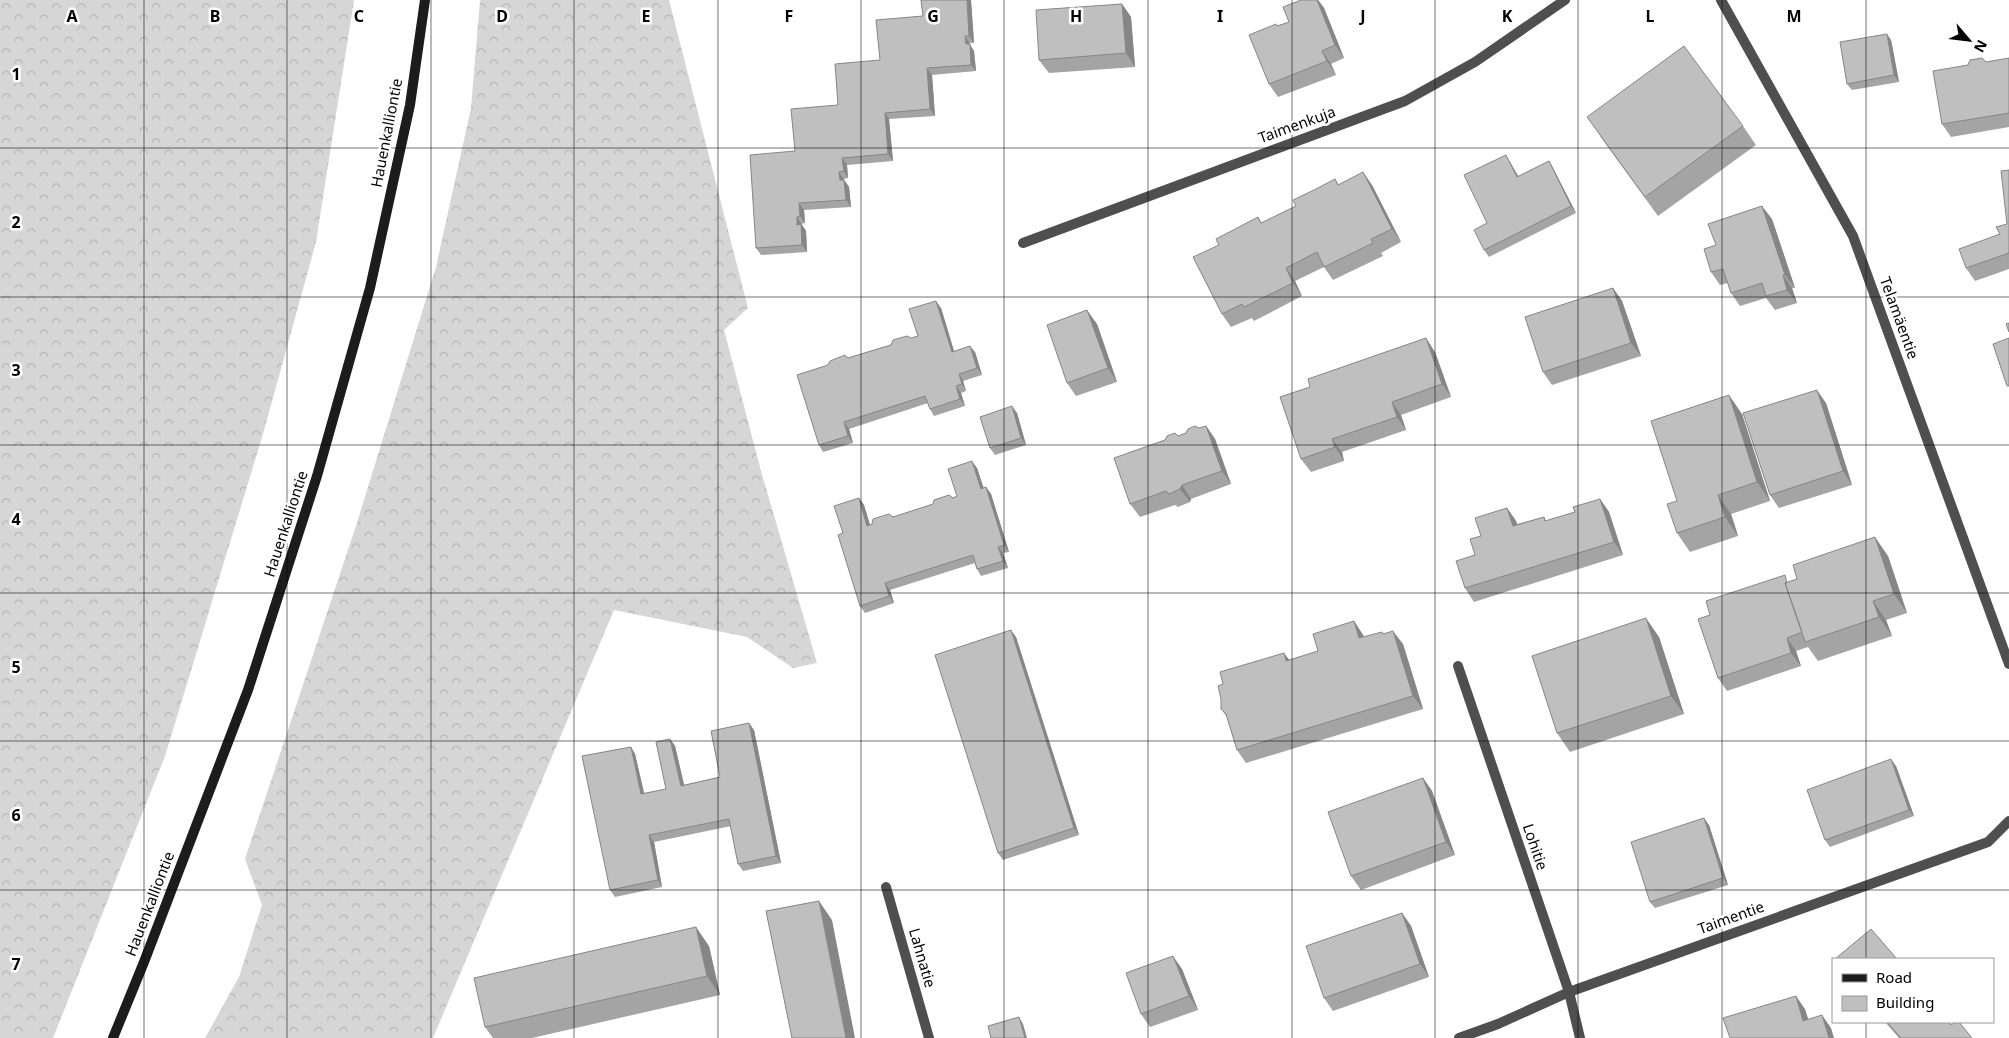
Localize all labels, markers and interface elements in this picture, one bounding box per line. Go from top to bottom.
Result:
text: A [66,5,78,27]
text: B [210,5,220,27]
text: C [354,5,364,27]
text: D [496,5,508,27]
text: E [642,5,651,27]
text: F [785,5,793,27]
text: G [927,5,939,27]
text: H [1070,5,1082,27]
text: I [1217,5,1223,27]
text: J [1358,5,1366,27]
text: K [1502,5,1513,27]
text: L [1646,5,1655,27]
text: M [1786,5,1802,27]
north arrow [1944,15,1994,65]
text: N [1970,37,1992,56]
text: 1 [11,63,21,85]
street label: Hauenkalliontie [366,77,406,189]
street label: Taimenkuja [1255,101,1338,147]
text: 2 [11,211,21,233]
street label: Telamäentie [1876,274,1924,361]
text: 3 [11,359,21,381]
street label: Hauenkalliontie [258,468,312,579]
text: 4 [11,508,21,530]
text: 5 [11,656,21,678]
text: 6 [11,804,21,826]
street label: Lohitie [1519,821,1553,873]
street label: Hauenkalliontie [120,848,178,959]
street label: Taimentie [1695,896,1766,938]
street label: Lahnatie [905,926,941,990]
text: 7 [11,953,21,975]
legend [1832,958,1994,1023]
text: Road [1876,967,1912,987]
text: Building [1876,992,1934,1012]

